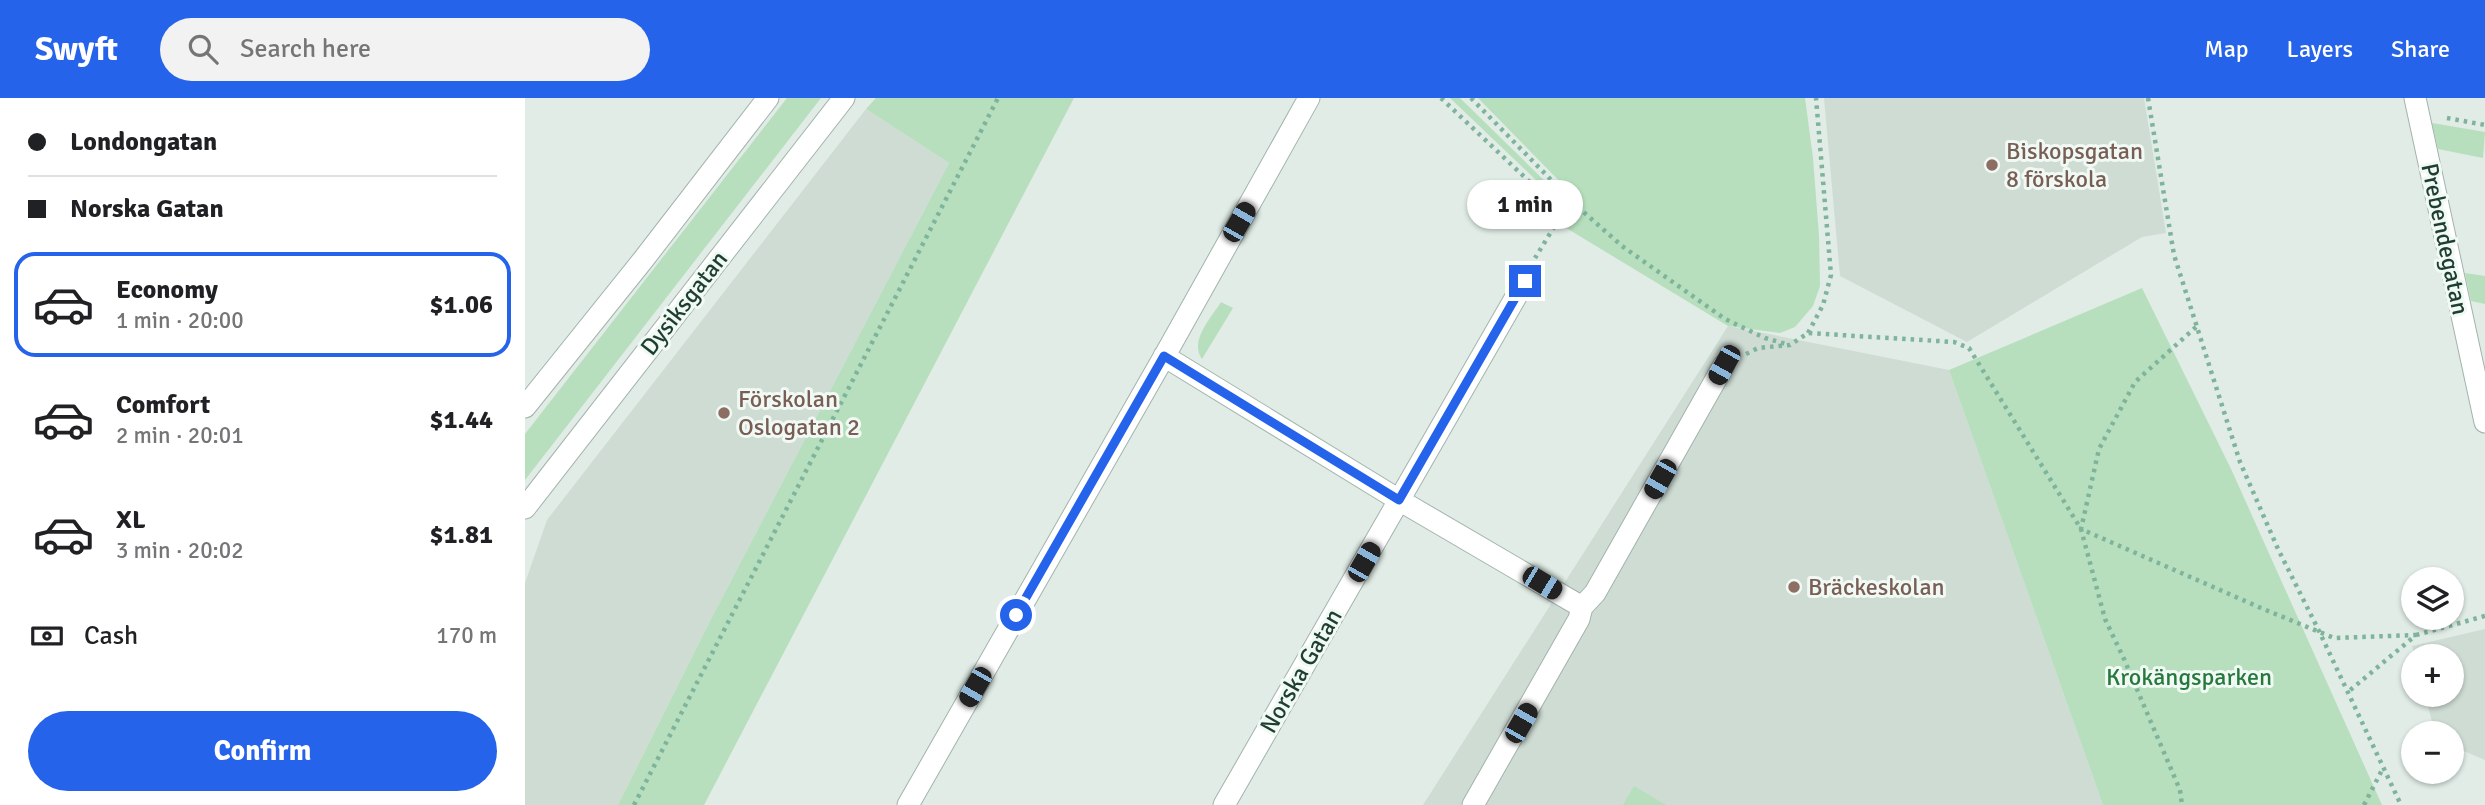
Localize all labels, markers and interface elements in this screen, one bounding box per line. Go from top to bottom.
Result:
search box [160,18,650,81]
text: Swyft [35,29,118,70]
icon: search [184,30,222,68]
text: Search here [240,33,371,65]
text: Map [2204,34,2249,64]
text: Layers [2287,34,2353,64]
text: Share [2391,34,2450,64]
text: Londongatan [70,126,217,158]
place label: Biskopsgatan 8 förskola [2006,136,2143,194]
marker: Biskopsgatan 8 förskola [1984,157,2000,173]
street label: Prebendegatan [2414,160,2476,318]
callout: 1 min [1467,180,1583,228]
text: 1 min [1497,190,1553,219]
text: Norska Gatan [70,193,224,225]
car [1220,199,1259,245]
street label: Dysiksgatan [634,245,734,361]
route end [1509,265,1541,297]
icon: car [32,273,95,336]
text: Economy [116,274,218,306]
text: $1.06 [429,289,493,321]
text: 1 min · 20:00 [116,306,244,335]
car [1705,342,1744,388]
place label: Förskolan Oslogatan 2 [738,384,860,442]
icon: car [32,388,95,451]
text: Comfort [116,389,210,421]
text: $1.44 [429,404,493,436]
marker: Förskolan Oslogatan 2 [716,405,732,421]
text: 2 min · 20:01 [116,421,244,450]
car [1641,456,1680,502]
icon: car [32,503,95,566]
text: XL [116,504,146,536]
text: $1.81 [429,519,493,551]
text: 3 min · 20:02 [116,536,244,565]
car [1345,539,1384,585]
car [1519,563,1566,603]
map controls [2401,567,2464,784]
button: layers [2401,567,2464,630]
place label: Bräckeskolan [1808,572,1945,602]
marker: Bräckeskolan [1786,579,1802,595]
route start [1000,599,1032,631]
street label: Norska Gatan [1253,603,1349,739]
icon: cash [28,617,66,655]
text: Cash [84,620,138,652]
text: 170 m [436,621,497,650]
button: + [2401,644,2464,707]
park label: Krokängsparken [2106,662,2272,692]
car [956,664,995,710]
car [1502,700,1541,746]
button: Confirm [28,711,497,791]
button: − [2401,721,2464,784]

